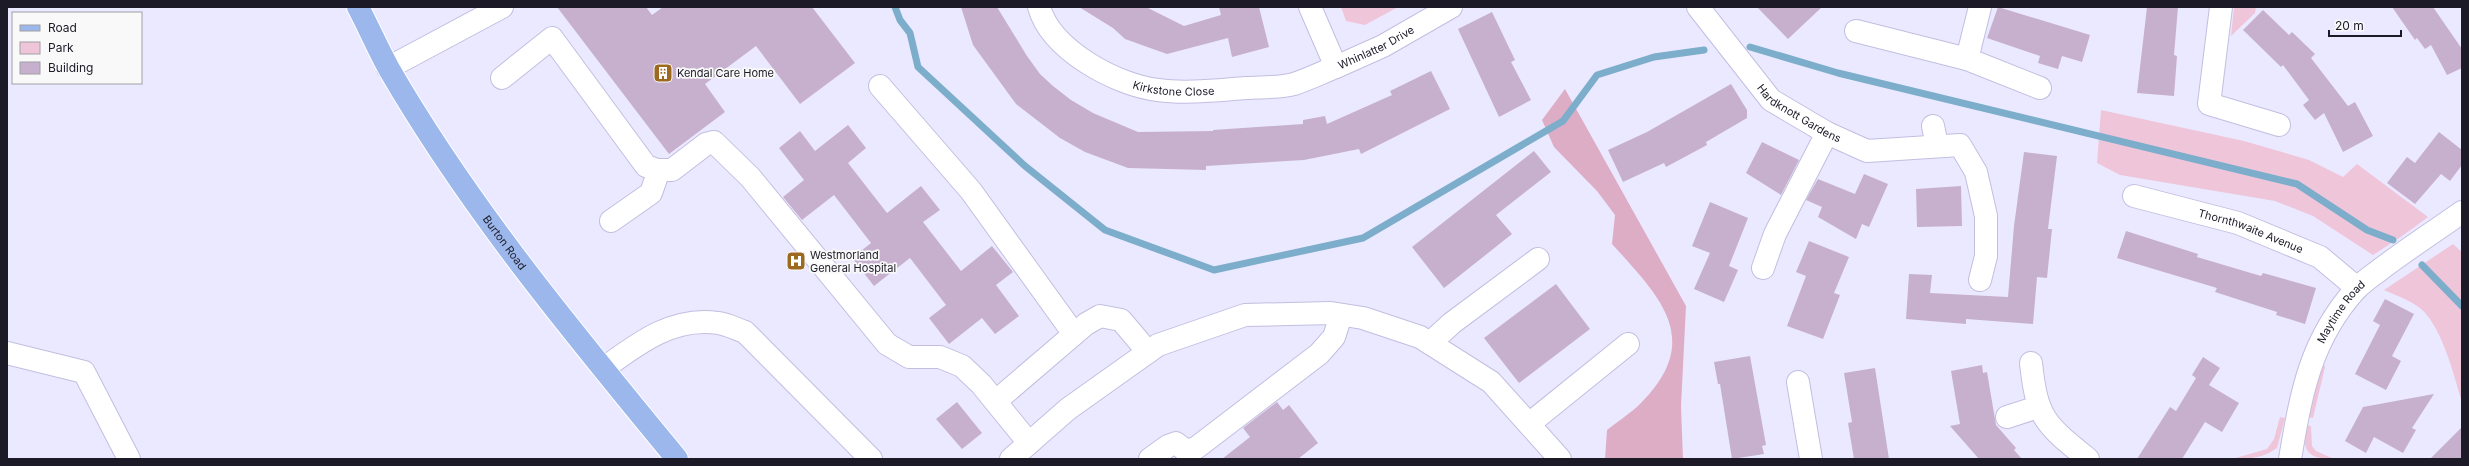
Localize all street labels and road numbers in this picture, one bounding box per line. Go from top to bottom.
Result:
street label: Whinlatter Drive [1336,23,1417,72]
street label: Kirkstone Close [1131,78,1215,99]
street label: Hardknott Gardens [1754,81,1844,146]
street label: Thornthwaite Avenue [2197,206,2305,256]
street label: Burton Road [480,213,529,273]
street label: Maytime Road [2314,277,2368,346]

